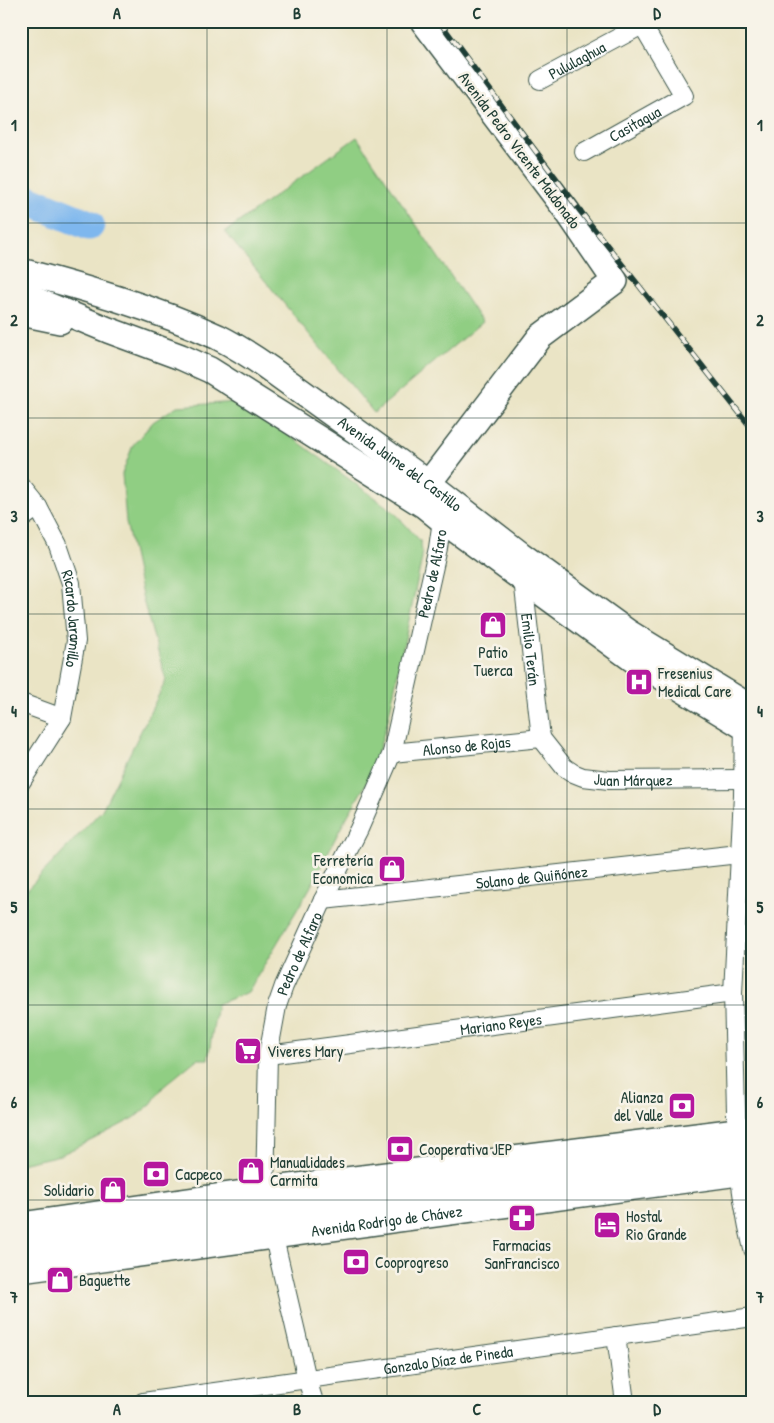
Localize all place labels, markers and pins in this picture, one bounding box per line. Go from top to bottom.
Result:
shop icon: Patio Tuerca [478,610,508,640]
place label: Patio Tuerca [474,641,512,681]
place label: Fresenius Medical Care [657,662,732,702]
hospital icon: Fresenius Medical Care [624,667,654,697]
place label: Ferretería Economica [313,849,373,889]
shop icon: Ferretería Economica [377,854,407,884]
supermarket icon: Viveres Mary [233,1036,263,1066]
place label: Viveres Mary [267,1040,344,1062]
place label: Alianza del Valle [614,1086,664,1126]
bank icon: Alianza del Valle [667,1091,697,1121]
bank icon: Cooperativa JEP [385,1134,415,1164]
place label: Cooperativa JEP [419,1138,512,1160]
place label: Manualidades Carmita [270,1151,345,1191]
shop icon: Manualidades Carmita [236,1156,266,1186]
bank icon: Cacpeco [141,1159,171,1189]
place label: Cacpeco [175,1163,223,1185]
shop icon: Solidario [98,1175,128,1205]
place label: Solidario [44,1179,95,1201]
pharmacy icon: Farmacias SanFrancisco [507,1203,537,1233]
place label: Hostal Rio Grande [626,1205,688,1245]
hotel icon: Hostal Rio Grande [592,1210,622,1240]
place label: Farmacias SanFrancisco [484,1234,560,1274]
bank icon: Cooprogreso [341,1247,371,1277]
place label: Cooprogreso [375,1251,449,1273]
shop icon: Baguette [45,1265,75,1295]
place label: Baguette [79,1269,131,1291]

